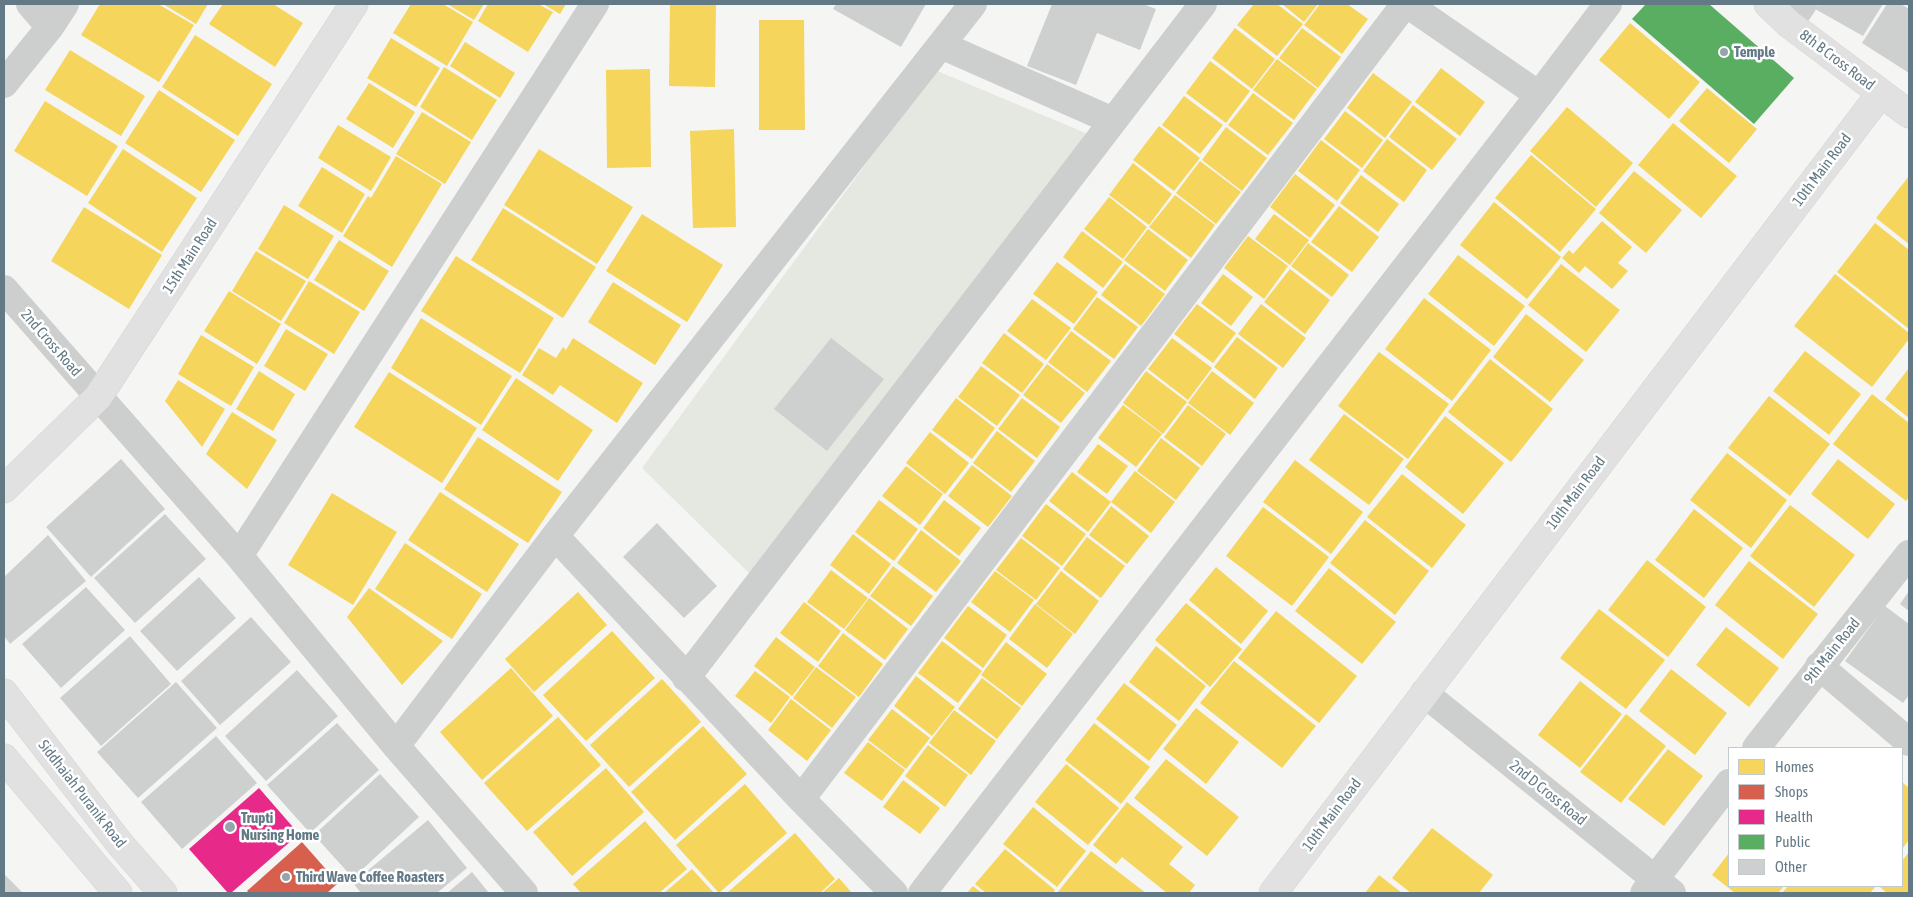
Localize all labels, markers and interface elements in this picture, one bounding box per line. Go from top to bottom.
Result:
street label: 8th B Cross Road [1796,26,1878,94]
place label: Temple [1734,43,1775,61]
marker: Temple [1718,46,1730,58]
street label: 10th Main Road [1789,130,1855,210]
street label: 15th Main Road [159,215,221,297]
street label: 2nd Cross Road [17,306,85,380]
street label: 10th Main Road [1543,453,1609,533]
street label: 9th Main Road [1800,615,1864,687]
street label: Siddhaiah Puranik Road [34,737,130,851]
legend [1728,747,1903,887]
street label: 2nd D Cross Road [1506,757,1590,829]
text: Homes [1775,758,1814,775]
street label: 10th Main Road [1299,775,1365,855]
text: Shops [1775,783,1808,800]
text: Health [1775,808,1813,825]
place label: Trupti Nursing Home [241,809,319,844]
marker: Trupti Nursing Home [223,820,237,834]
text: Public [1775,833,1810,850]
text: Other [1775,858,1807,875]
place label: Third Wave Coffee Roasters [296,868,444,886]
marker: Third Wave Coffee Roasters [280,871,292,883]

